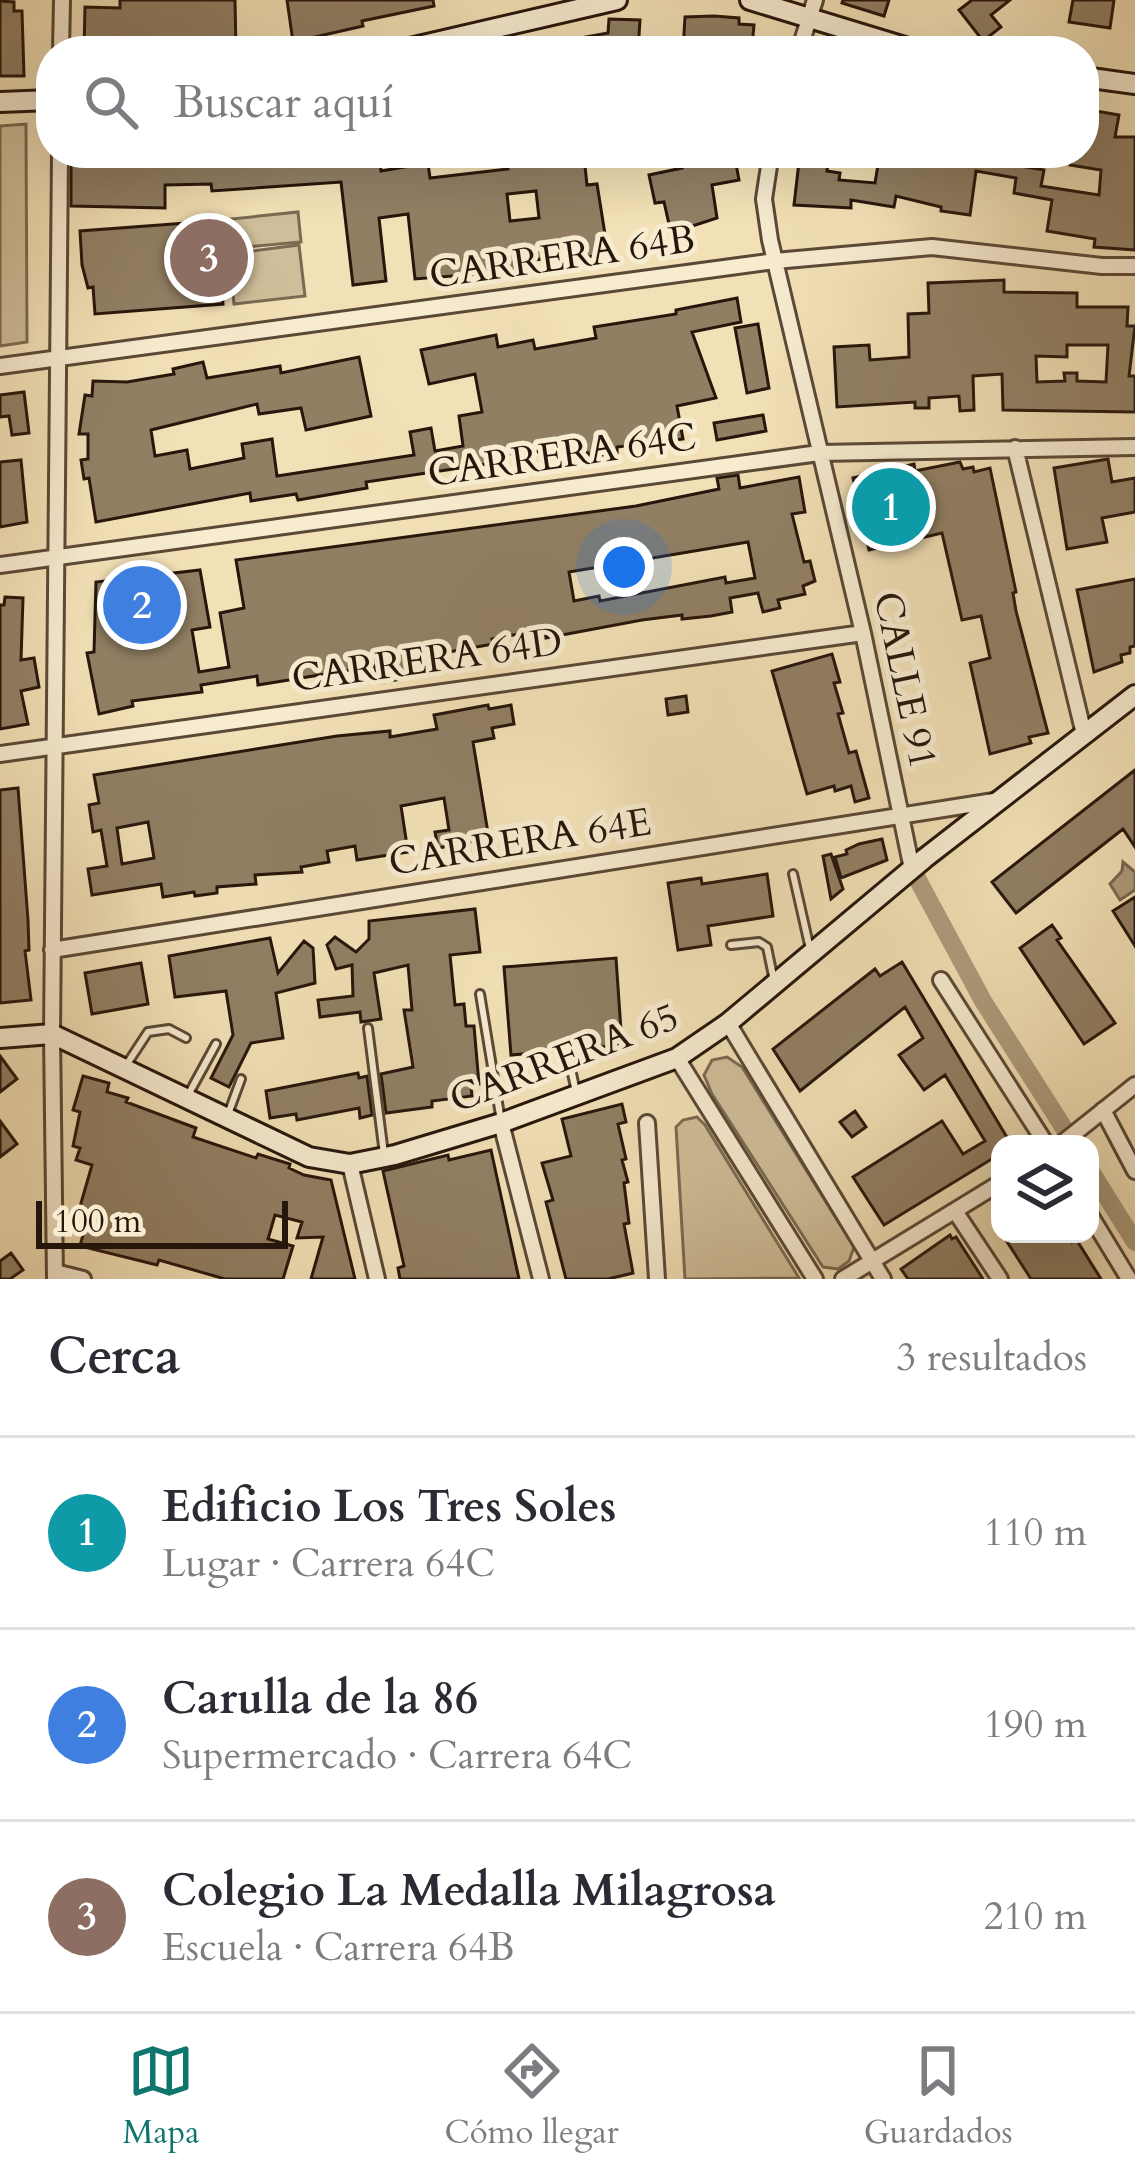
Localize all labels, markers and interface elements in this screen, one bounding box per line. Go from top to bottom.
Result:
search box [36,36,1099,168]
icon: search [78,69,144,135]
text: Buscar aquí [174,72,394,133]
street label: CARRERA 64B [426,212,698,302]
pin: 3 [170,213,248,303]
street label: CARRERA 64C [424,410,700,500]
pin: 1 [852,462,930,552]
your location [594,537,654,597]
pin: 2 [103,560,181,650]
street label: CALLE 91 [860,587,950,773]
street label: CARRERA 64D [288,615,566,705]
street label: CARRERA 64E [385,795,655,889]
street label: CARRERA 65 [442,990,686,1126]
map controls [991,1135,1099,1243]
button: layers [991,1135,1099,1243]
scale bar [36,1195,288,1248]
text: 100 m [54,1199,141,1244]
text: Cerca [48,1322,180,1392]
text: 3 resultados [896,1331,1087,1384]
text: Edificio Los Tres Soles [162,1476,617,1537]
text: 1 [77,1506,97,1559]
text: 110 m [984,1506,1087,1559]
text: Lugar · Carrera 64C [162,1537,495,1590]
text: Carulla de la 86 [162,1668,478,1729]
text: 2 [77,1698,97,1751]
text: 190 m [984,1698,1087,1751]
text: Supermercado · Carrera 64C [162,1729,632,1782]
text: Colegio La Medalla Milagrosa [162,1860,776,1921]
text: 3 [77,1890,97,1943]
text: 210 m [984,1890,1087,1943]
text: Escuela · Carrera 64B [162,1921,515,1974]
tab: Mapa [122,2038,200,2155]
tab: Cómo llegar [445,2038,619,2155]
tab: Guardados [864,2038,1013,2155]

